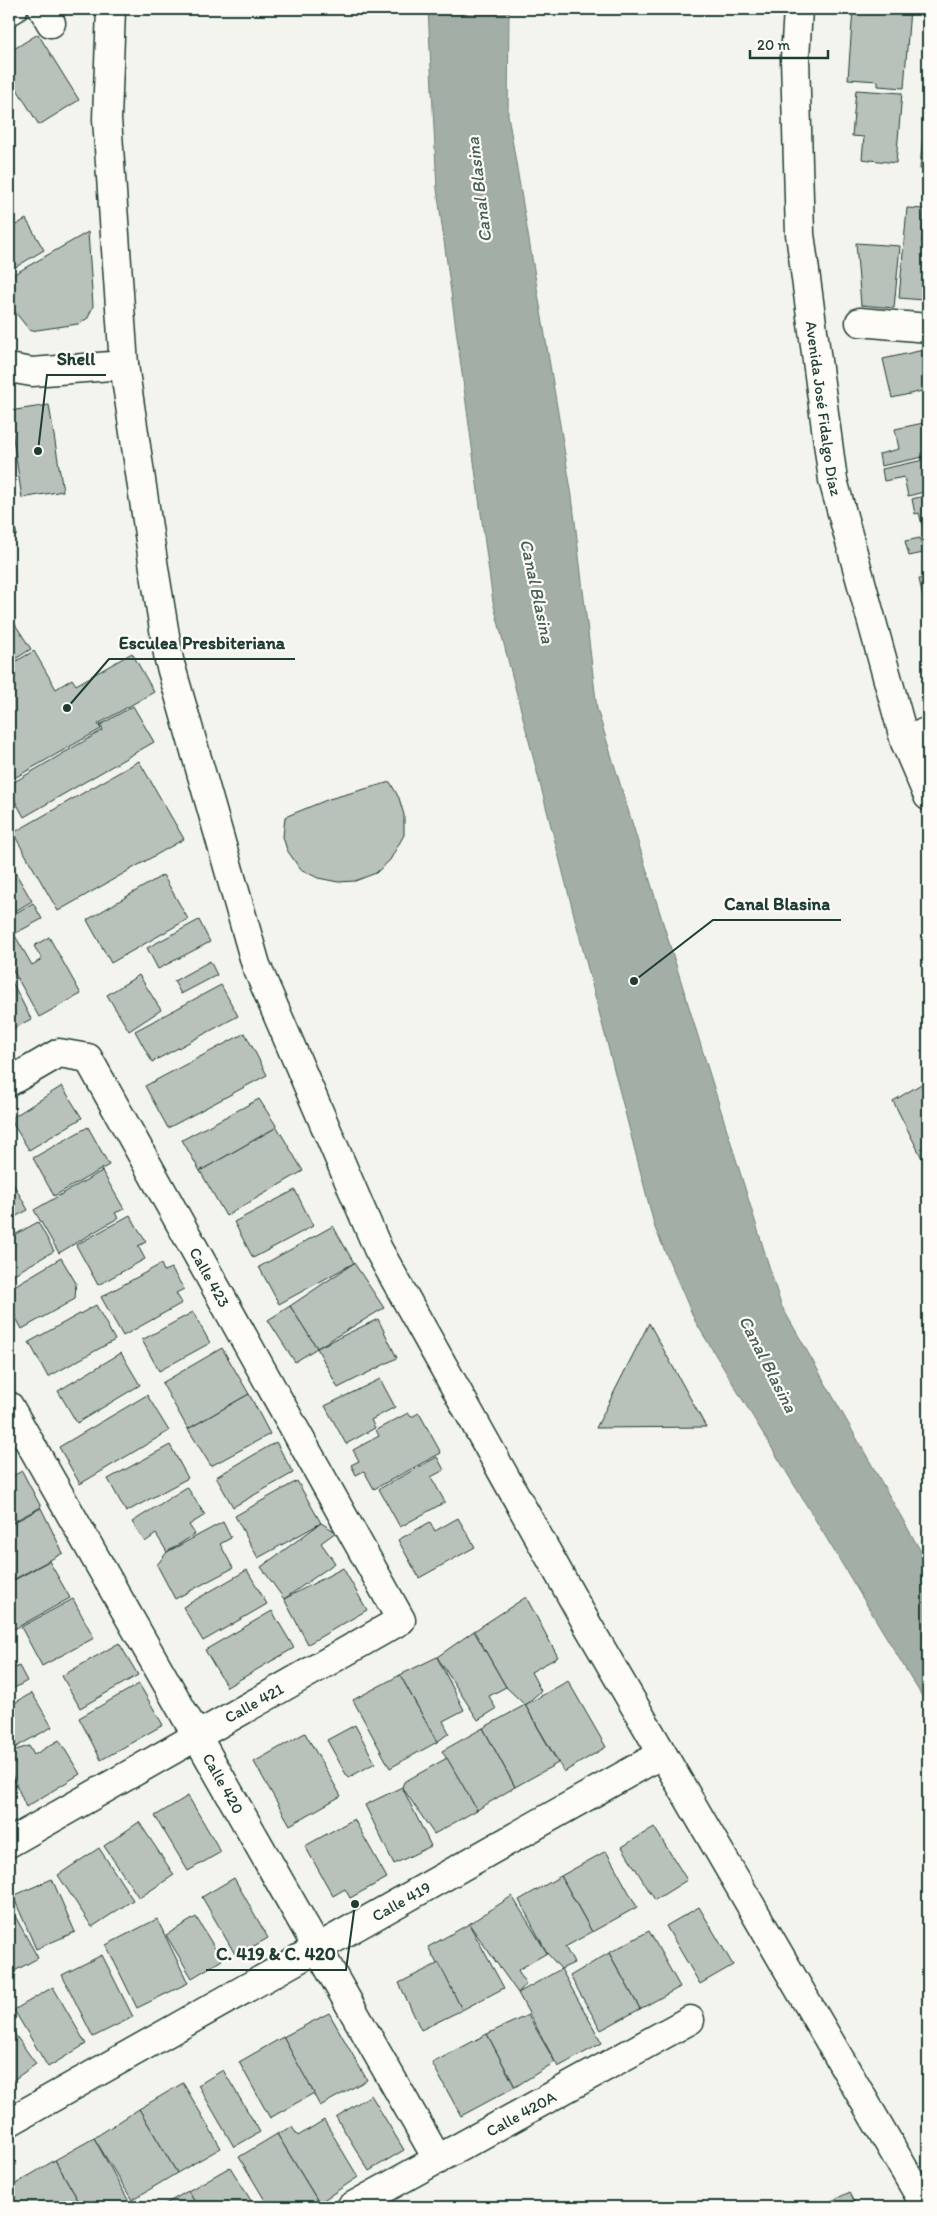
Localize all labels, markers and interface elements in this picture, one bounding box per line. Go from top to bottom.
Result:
scale bar [750,28,827,60]
text: 20 m [757,36,791,54]
water label: Canal Blasina [461,135,496,244]
street label: Avenida José Fidalgo Díaz [802,320,847,498]
callout: Shell [47,342,106,375]
text: Shell [57,348,96,370]
water label: Canal Blasina [515,537,559,646]
callout: Esculea Presbiteriana [109,626,295,659]
text: Esculea Presbiteriana [119,632,286,654]
callout: Canal Blasina [713,887,841,920]
text: Canal Blasina [724,893,830,915]
street label: Calle 423 [186,1244,234,1311]
water label: Canal Blasina [734,1312,802,1417]
street label: Calle 421 [221,1679,287,1727]
street label: Calle 420 [199,1749,248,1817]
street label: Calle 419 [368,1877,434,1925]
callout: C. 419 & C. 420 [206,1937,346,1970]
text: C. 419 & C. 420 [216,1943,336,1965]
street label: Calle 420A [483,2086,559,2140]

